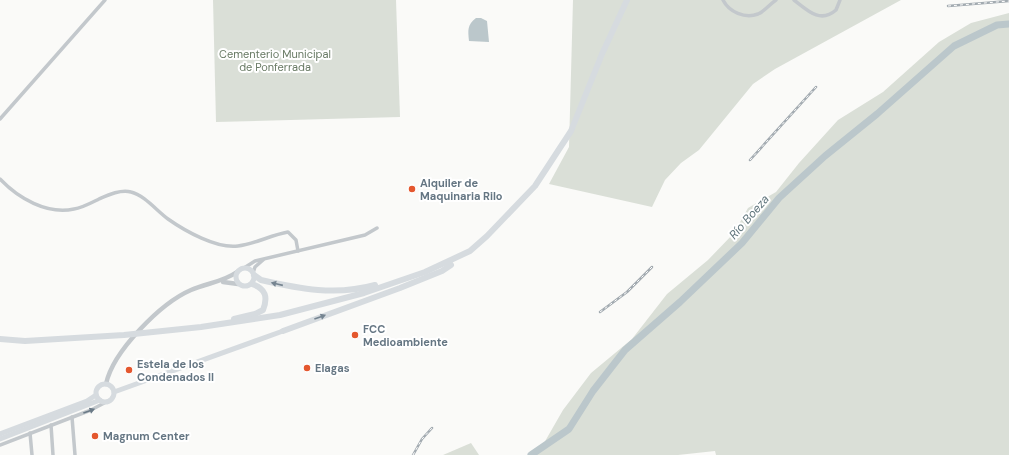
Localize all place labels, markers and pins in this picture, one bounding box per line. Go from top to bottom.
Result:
place label: Alquiler de Maquinaria Rilo [420,176,503,203]
marker: Alquiler de Maquinaria Rilo [407,184,417,194]
place label: FCC Medioambiente [363,322,448,349]
marker: FCC Medioambiente [350,330,360,340]
place label: Estela de los Condenados II [137,357,214,384]
place label: Elagas [315,361,350,375]
marker: Elagas [302,363,312,373]
marker: Estela de los Condenados II [124,365,134,375]
place label: Magnum Center [103,429,190,443]
marker: Magnum Center [90,431,100,441]

